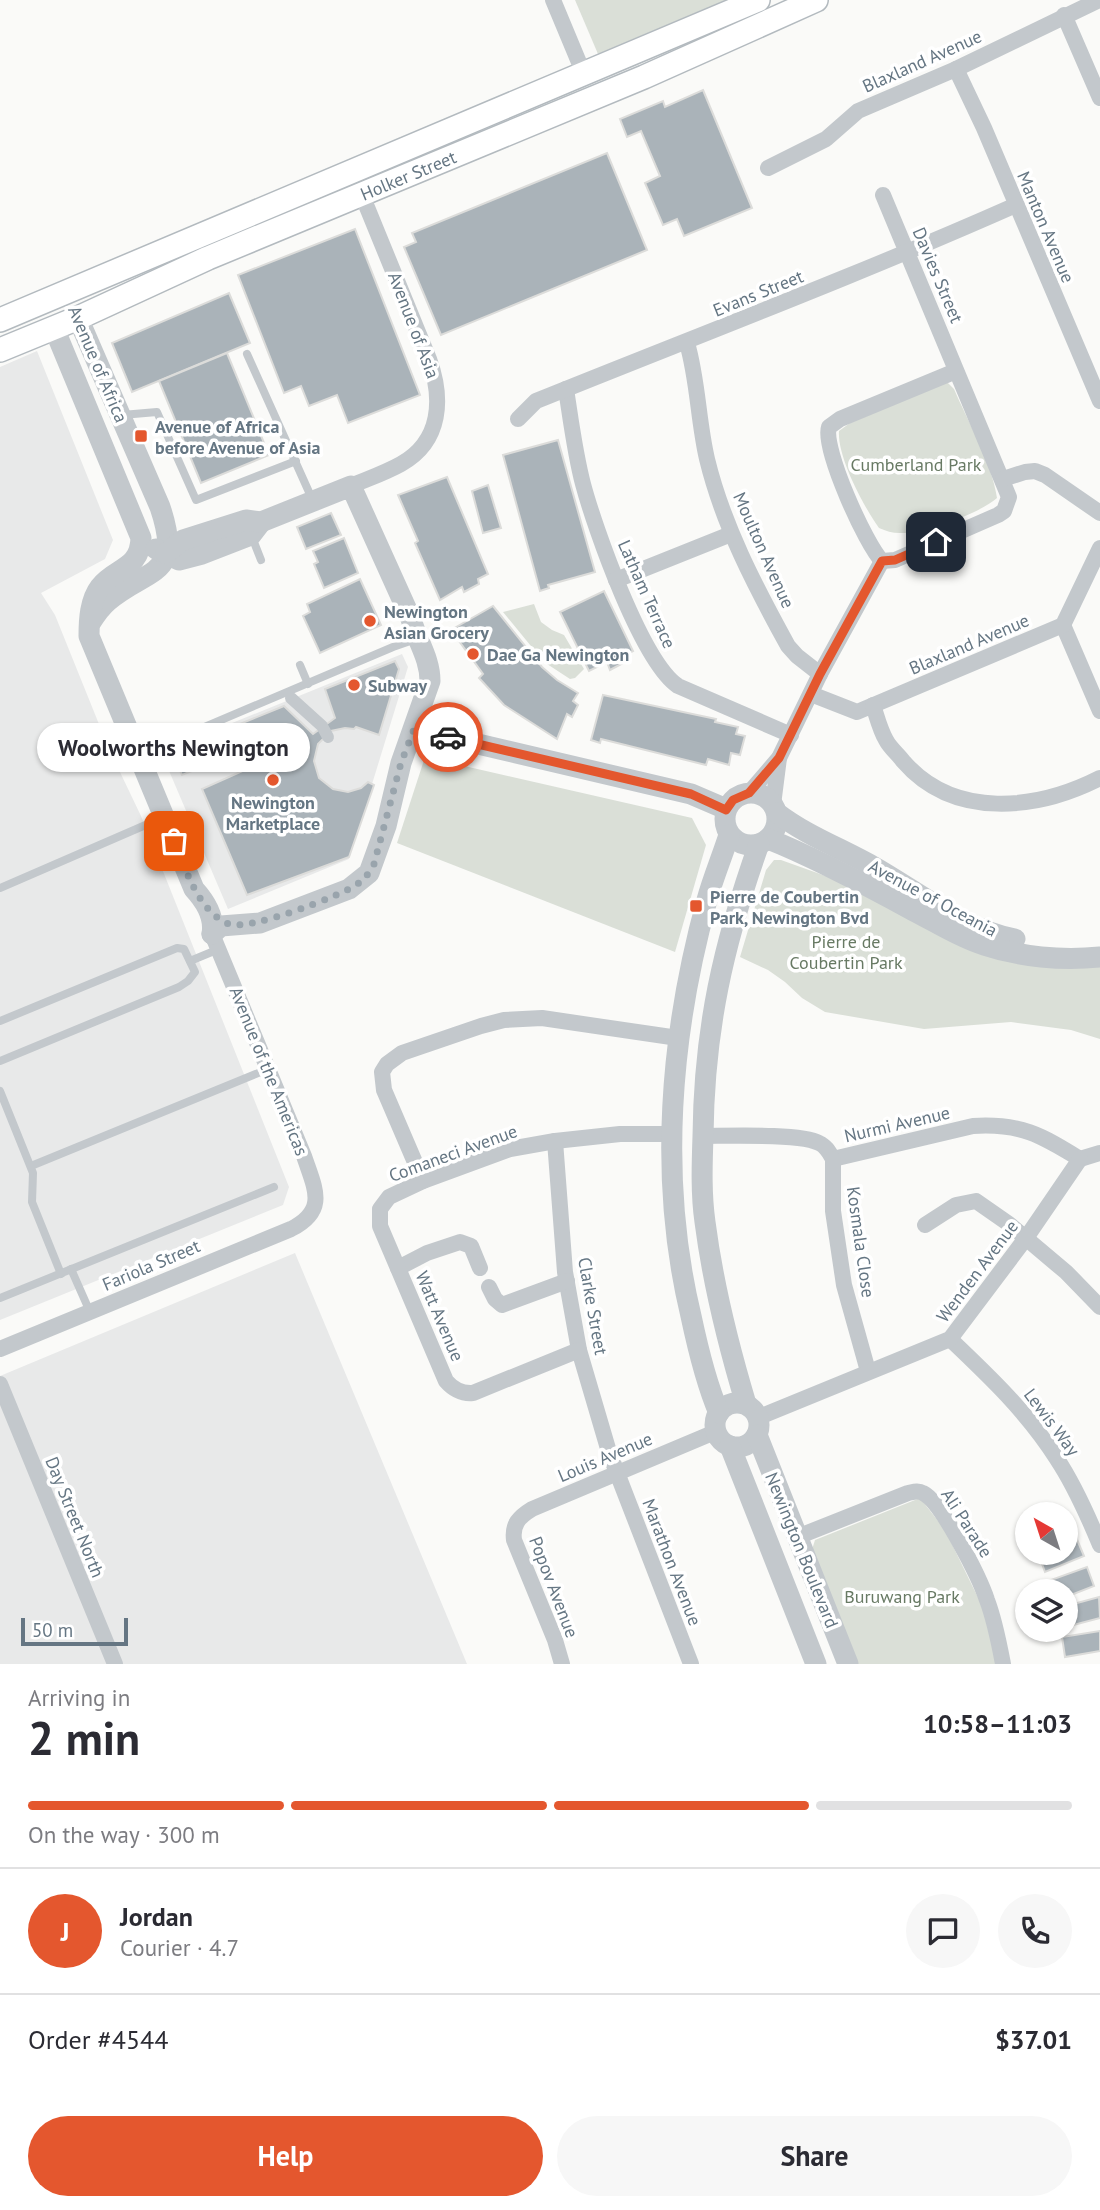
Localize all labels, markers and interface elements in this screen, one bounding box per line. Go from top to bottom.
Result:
street label: Blaxland Avenue [859,24,985,98]
street label: Holker Street [357,145,459,205]
street label: Manton Avenue [1012,168,1080,286]
street label: Davies Street [908,224,968,326]
street label: Evans Street [709,264,807,322]
street label: Avenue of Asia [383,268,445,382]
street label: Avenue of Africa [63,302,133,426]
place label: Avenue of Africa before Avenue of Asia [155,415,321,459]
marker: Avenue of Africa before Avenue of Asia [133,428,149,444]
park label: Cumberland Park [851,453,982,476]
street label: Moulton Avenue [728,488,800,612]
pin [906,512,966,572]
icon: home [917,523,955,561]
street label: Latham Terrace [613,536,681,652]
place label: Newington Asian Grocery [384,600,489,644]
street label: Blaxland Avenue [906,608,1032,680]
marker: Newington Asian Grocery [362,613,378,629]
place label: Dae Ga Newington [487,643,629,666]
marker: Dae Ga Newington [465,646,481,662]
place label: Subway [368,674,428,697]
marker: Subway [346,677,362,693]
courier [413,702,483,772]
icon: car [429,718,467,756]
callout: Woolworths Newington [38,722,310,771]
text: Woolworths Newington [58,733,289,762]
marker: Newington Marketplace [265,772,281,788]
place label: Newington Marketplace [226,791,320,835]
pin [144,811,204,871]
icon: bag [155,822,193,860]
street label: Avenue of Oceania [865,854,1001,942]
place label: Pierre de Coubertin Park, Newington Bvd [710,885,869,929]
marker: Pierre de Coubertin Park, Newington Bvd [688,898,704,914]
park label: Pierre de Coubertin Park [789,930,903,974]
street label: Avenue of the Americas [225,983,313,1159]
street label: Nurmi Avenue [842,1101,952,1147]
street label: Comaneci Avenue [386,1119,520,1187]
street label: Kosmala Close [842,1185,880,1299]
street label: Wenden Avenue [931,1215,1023,1327]
street label: Fariola Street [99,1234,203,1296]
street label: Clarke Street [573,1255,613,1357]
street label: Watt Avenue [411,1267,469,1365]
street label: Lewis Way [1019,1384,1085,1461]
street label: Louis Avenue [554,1427,656,1487]
street label: Day Street North [40,1453,110,1581]
street label: Newington Boulevard [760,1469,844,1631]
street label: Ali Parade [936,1484,998,1562]
street label: Marathon Avenue [637,1495,707,1629]
north arrow [1015,1502,1078,1564]
map controls [1015,1502,1078,1642]
street label: Popov Avenue [524,1533,584,1641]
button: layers [1015,1579,1078,1642]
park label: Buruwang Park [844,1585,960,1608]
scale bar [21,1615,128,1647]
text: 50 m [32,1618,73,1642]
text: Arriving in [28,1683,130,1712]
text: 10:58–11:03 [923,1707,1072,1740]
text: 2 min [28,1708,140,1768]
text: On the way · 300 m [28,1820,220,1849]
button: chat [906,1894,980,1968]
button: phone [998,1894,1072,1968]
text: Jordan [120,1900,193,1933]
text: J [61,1915,69,1948]
text: Courier · 4.7 [120,1933,239,1962]
text: Order #4544 [28,2023,168,2056]
text: $37.01 [995,2023,1072,2056]
button: Help [28,2116,543,2196]
button: Share [557,2116,1072,2196]

